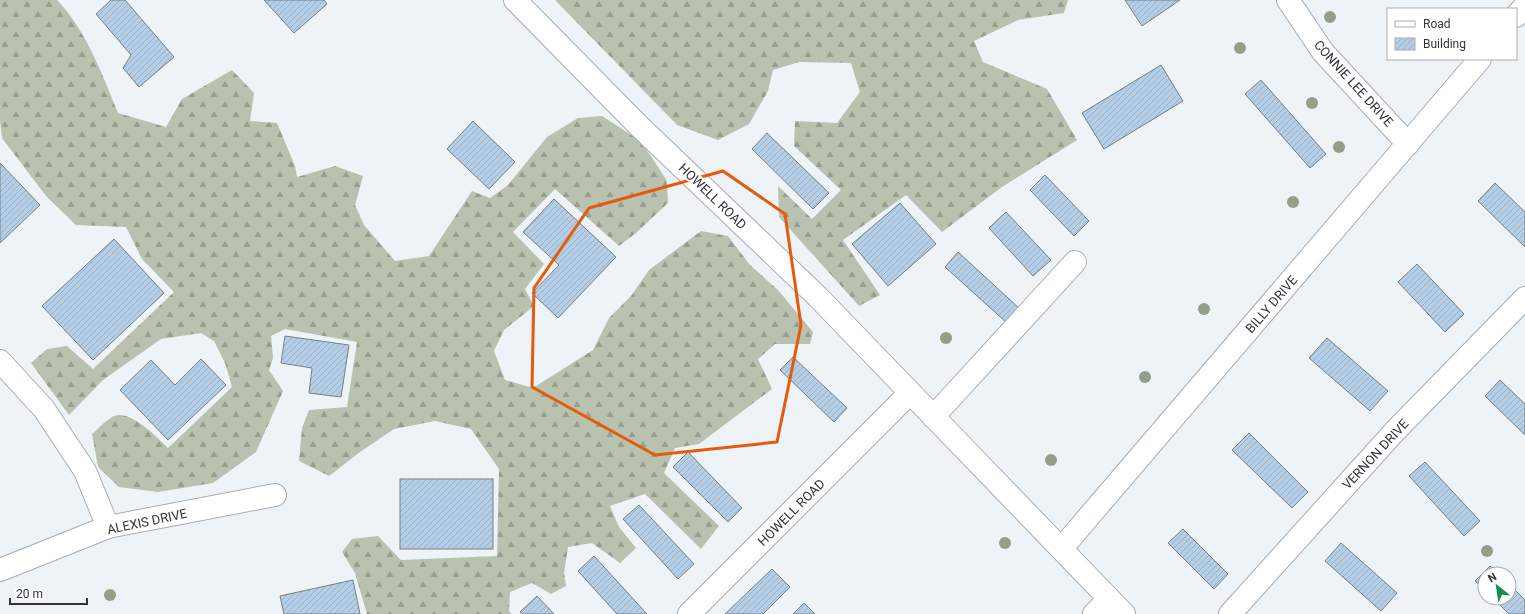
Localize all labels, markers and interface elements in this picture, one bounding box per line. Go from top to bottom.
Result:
legend [1387,8,1517,60]
text: Road [1423,17,1451,31]
street label: CONNIE LEE DRIVE [1311,37,1396,130]
text: Building [1423,37,1466,51]
street label: HOWELL ROAD [676,160,750,232]
street label: BILLY DRIVE [1242,273,1300,336]
street label: VERNON DRIVE [1339,416,1412,492]
street label: HOWELL ROAD [755,476,828,549]
street label: ALEXIS DRIVE [106,506,188,537]
north arrow [1477,566,1517,606]
text: N [1486,570,1499,585]
scale bar [10,580,87,606]
text: 20 m [16,587,43,601]

